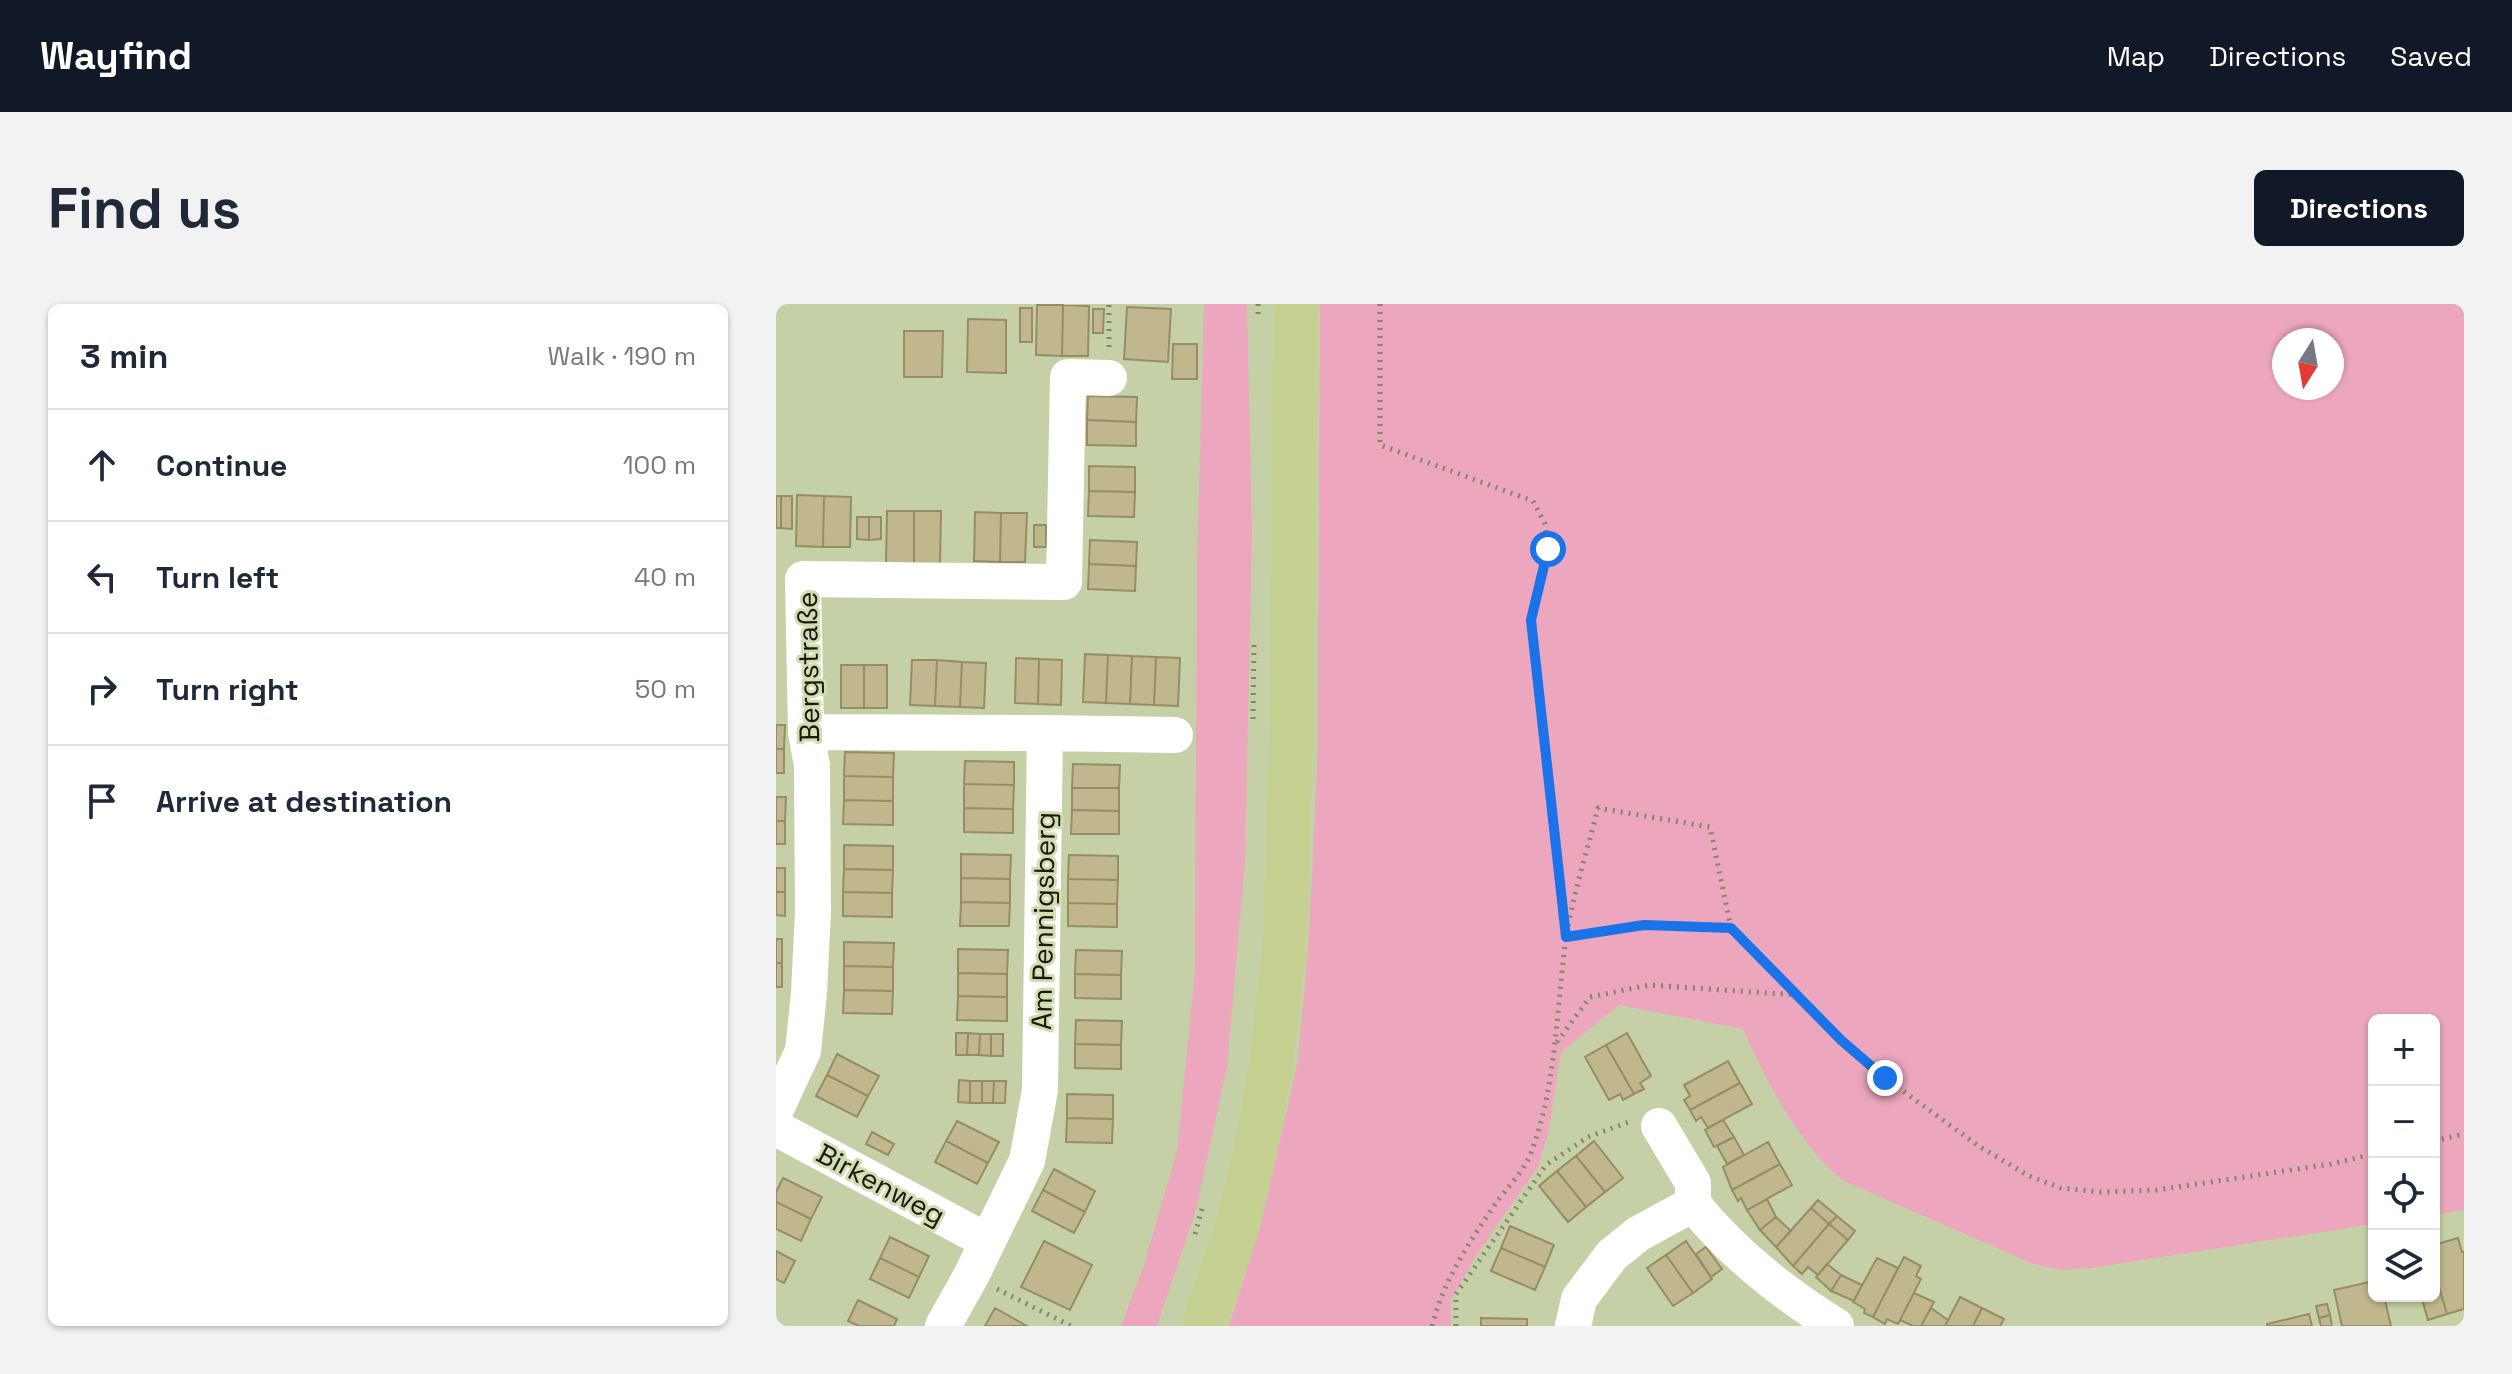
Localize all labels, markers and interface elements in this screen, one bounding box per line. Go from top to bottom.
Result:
text: Wayfind [40,32,192,80]
text: Map [2107,38,2165,74]
text: Directions [2209,38,2346,74]
text: Saved [2390,38,2472,74]
button: Directions [2254,170,2464,246]
text: Find us [48,173,241,244]
north arrow [2272,328,2344,400]
text: 3 min [80,335,168,378]
text: Walk · 190 m [547,339,696,373]
icon: ahead [80,443,124,487]
text: Continue [156,446,287,485]
text: 100 m [623,448,696,482]
route start [1530,531,1566,567]
icon: left [80,555,124,599]
text: Turn left [156,558,279,597]
text: 40 m [634,560,696,594]
street label: Bergstraße [789,591,827,743]
icon: right [80,667,124,711]
text: Turn right [156,670,299,709]
text: 50 m [635,672,696,706]
icon: arrive [80,779,124,823]
text: Arrive at destination [156,782,452,821]
street label: Am Pennigsberg [1023,811,1063,1031]
map controls [2368,1014,2440,1302]
button: + [2368,1014,2440,1086]
route end [1867,1060,1903,1096]
button: − [2368,1086,2440,1158]
street label: Birkenweg [810,1135,952,1233]
button: locate [2368,1158,2440,1230]
button: layers [2368,1230,2440,1302]

